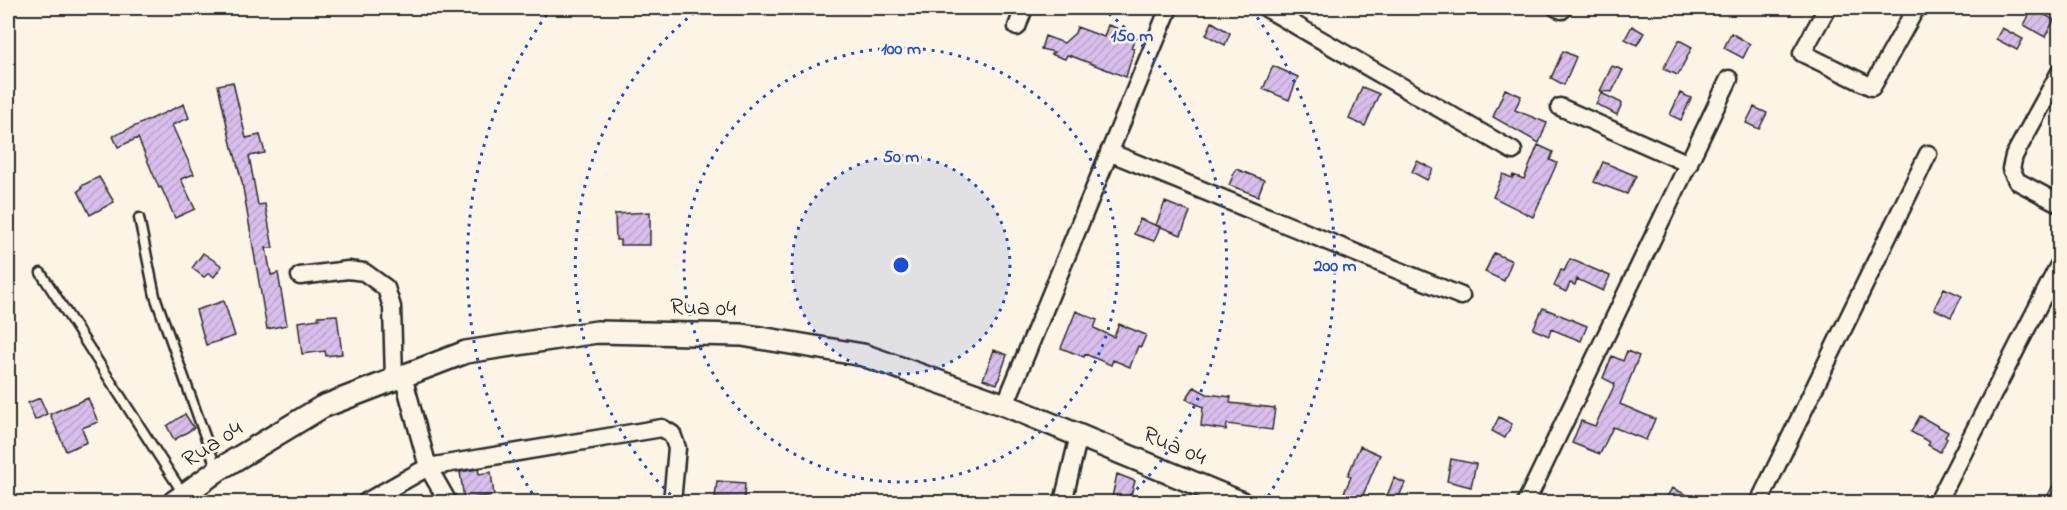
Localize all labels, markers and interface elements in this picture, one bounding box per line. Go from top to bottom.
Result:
text: 150 m [1111,24,1153,50]
text: 100 m [881,37,921,63]
text: 50 m [883,145,919,171]
text: 200 m [1313,254,1357,280]
centre of rings [891,255,911,275]
street label: Rua 04 [669,290,737,328]
street label: Rua 04 [176,412,250,478]
street label: Rua 04 [1137,418,1211,476]

